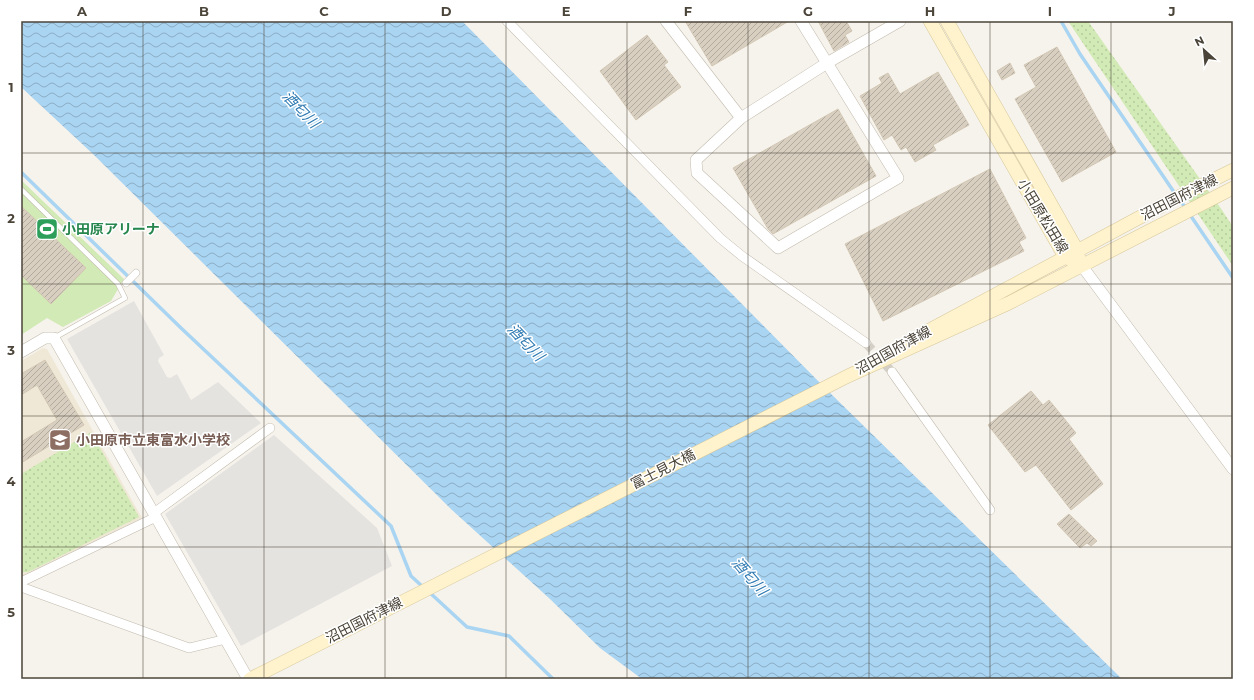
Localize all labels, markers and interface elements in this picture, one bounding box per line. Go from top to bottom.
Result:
text: A [76,3,88,19]
text: B [199,3,209,19]
text: C [319,3,329,19]
text: D [441,3,452,19]
text: E [562,3,571,19]
text: F [684,3,692,19]
text: G [803,3,813,19]
text: H [925,3,935,19]
text: I [1048,3,1052,19]
text: J [1167,3,1176,19]
north arrow [1184,30,1224,70]
text: N [1192,33,1207,49]
text: 1 [8,79,14,95]
water label: 酒匂川 [279,86,325,133]
street label: 沼田国府津線 [1137,170,1221,224]
street label: 小田原松田線 [1014,175,1072,257]
text: 2 [7,210,15,226]
sports icon: 小田原アリーナ [34,216,60,242]
place label: 小田原アリーナ [62,220,160,238]
water label: 酒匂川 [504,319,550,366]
street label: 沼田国府津線 [852,322,934,378]
text: 3 [6,342,15,358]
school or university icon: 小田原市立東富水小学校 [47,427,73,453]
place label: 小田原市立東富水小学校 [76,431,230,449]
street label: 富士見大橋 [628,445,698,493]
text: 4 [7,473,16,489]
water label: 酒匂川 [728,553,773,601]
street label: 沼田国府津線 [322,593,406,647]
text: 5 [7,604,15,620]

